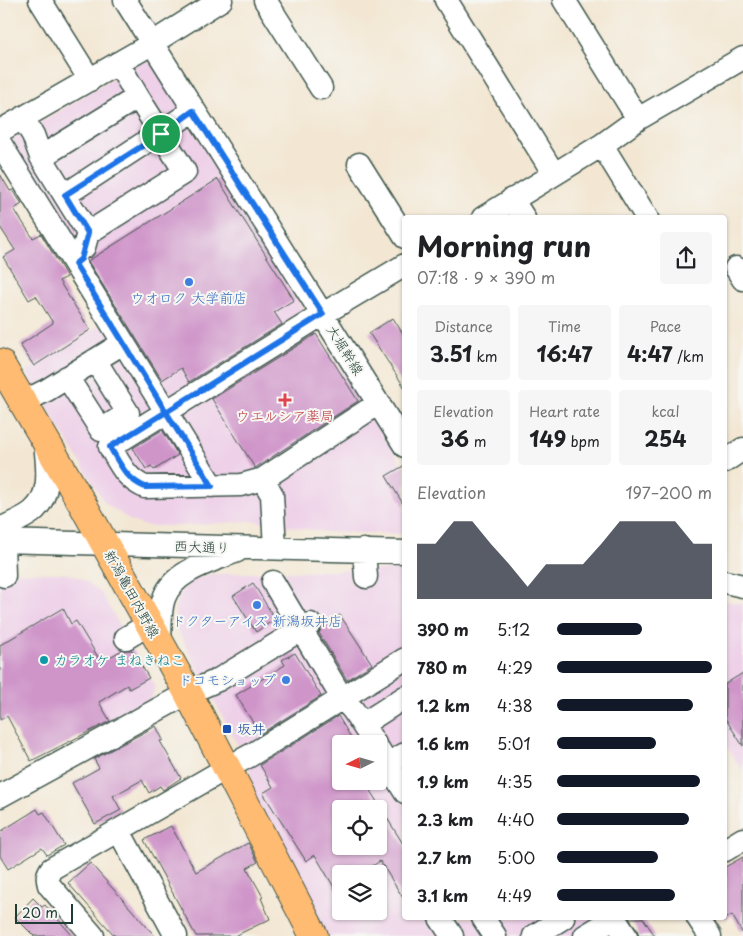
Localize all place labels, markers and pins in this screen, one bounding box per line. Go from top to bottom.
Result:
pin [140,113,182,155]
marker: ウオロク 大学前店 [183,276,195,288]
place label: ウオロク 大学前店 [131,287,247,308]
marker: ウエルシア薬局 [279,394,291,406]
place label: ウエルシア薬局 [236,405,334,426]
marker: ドクターアイズ 新潟坂井店 [251,599,263,611]
place label: ドクターアイズ 新潟坂井店 [172,610,342,631]
place label: カラオケ まねきねこ [54,649,185,670]
marker: カラオケ まねきねこ [38,654,50,666]
place label: ドコモショップ [179,669,276,690]
marker: ドコモショップ [280,674,292,686]
place label: 坂井 [237,718,265,739]
marker: 坂井 [221,723,233,735]

